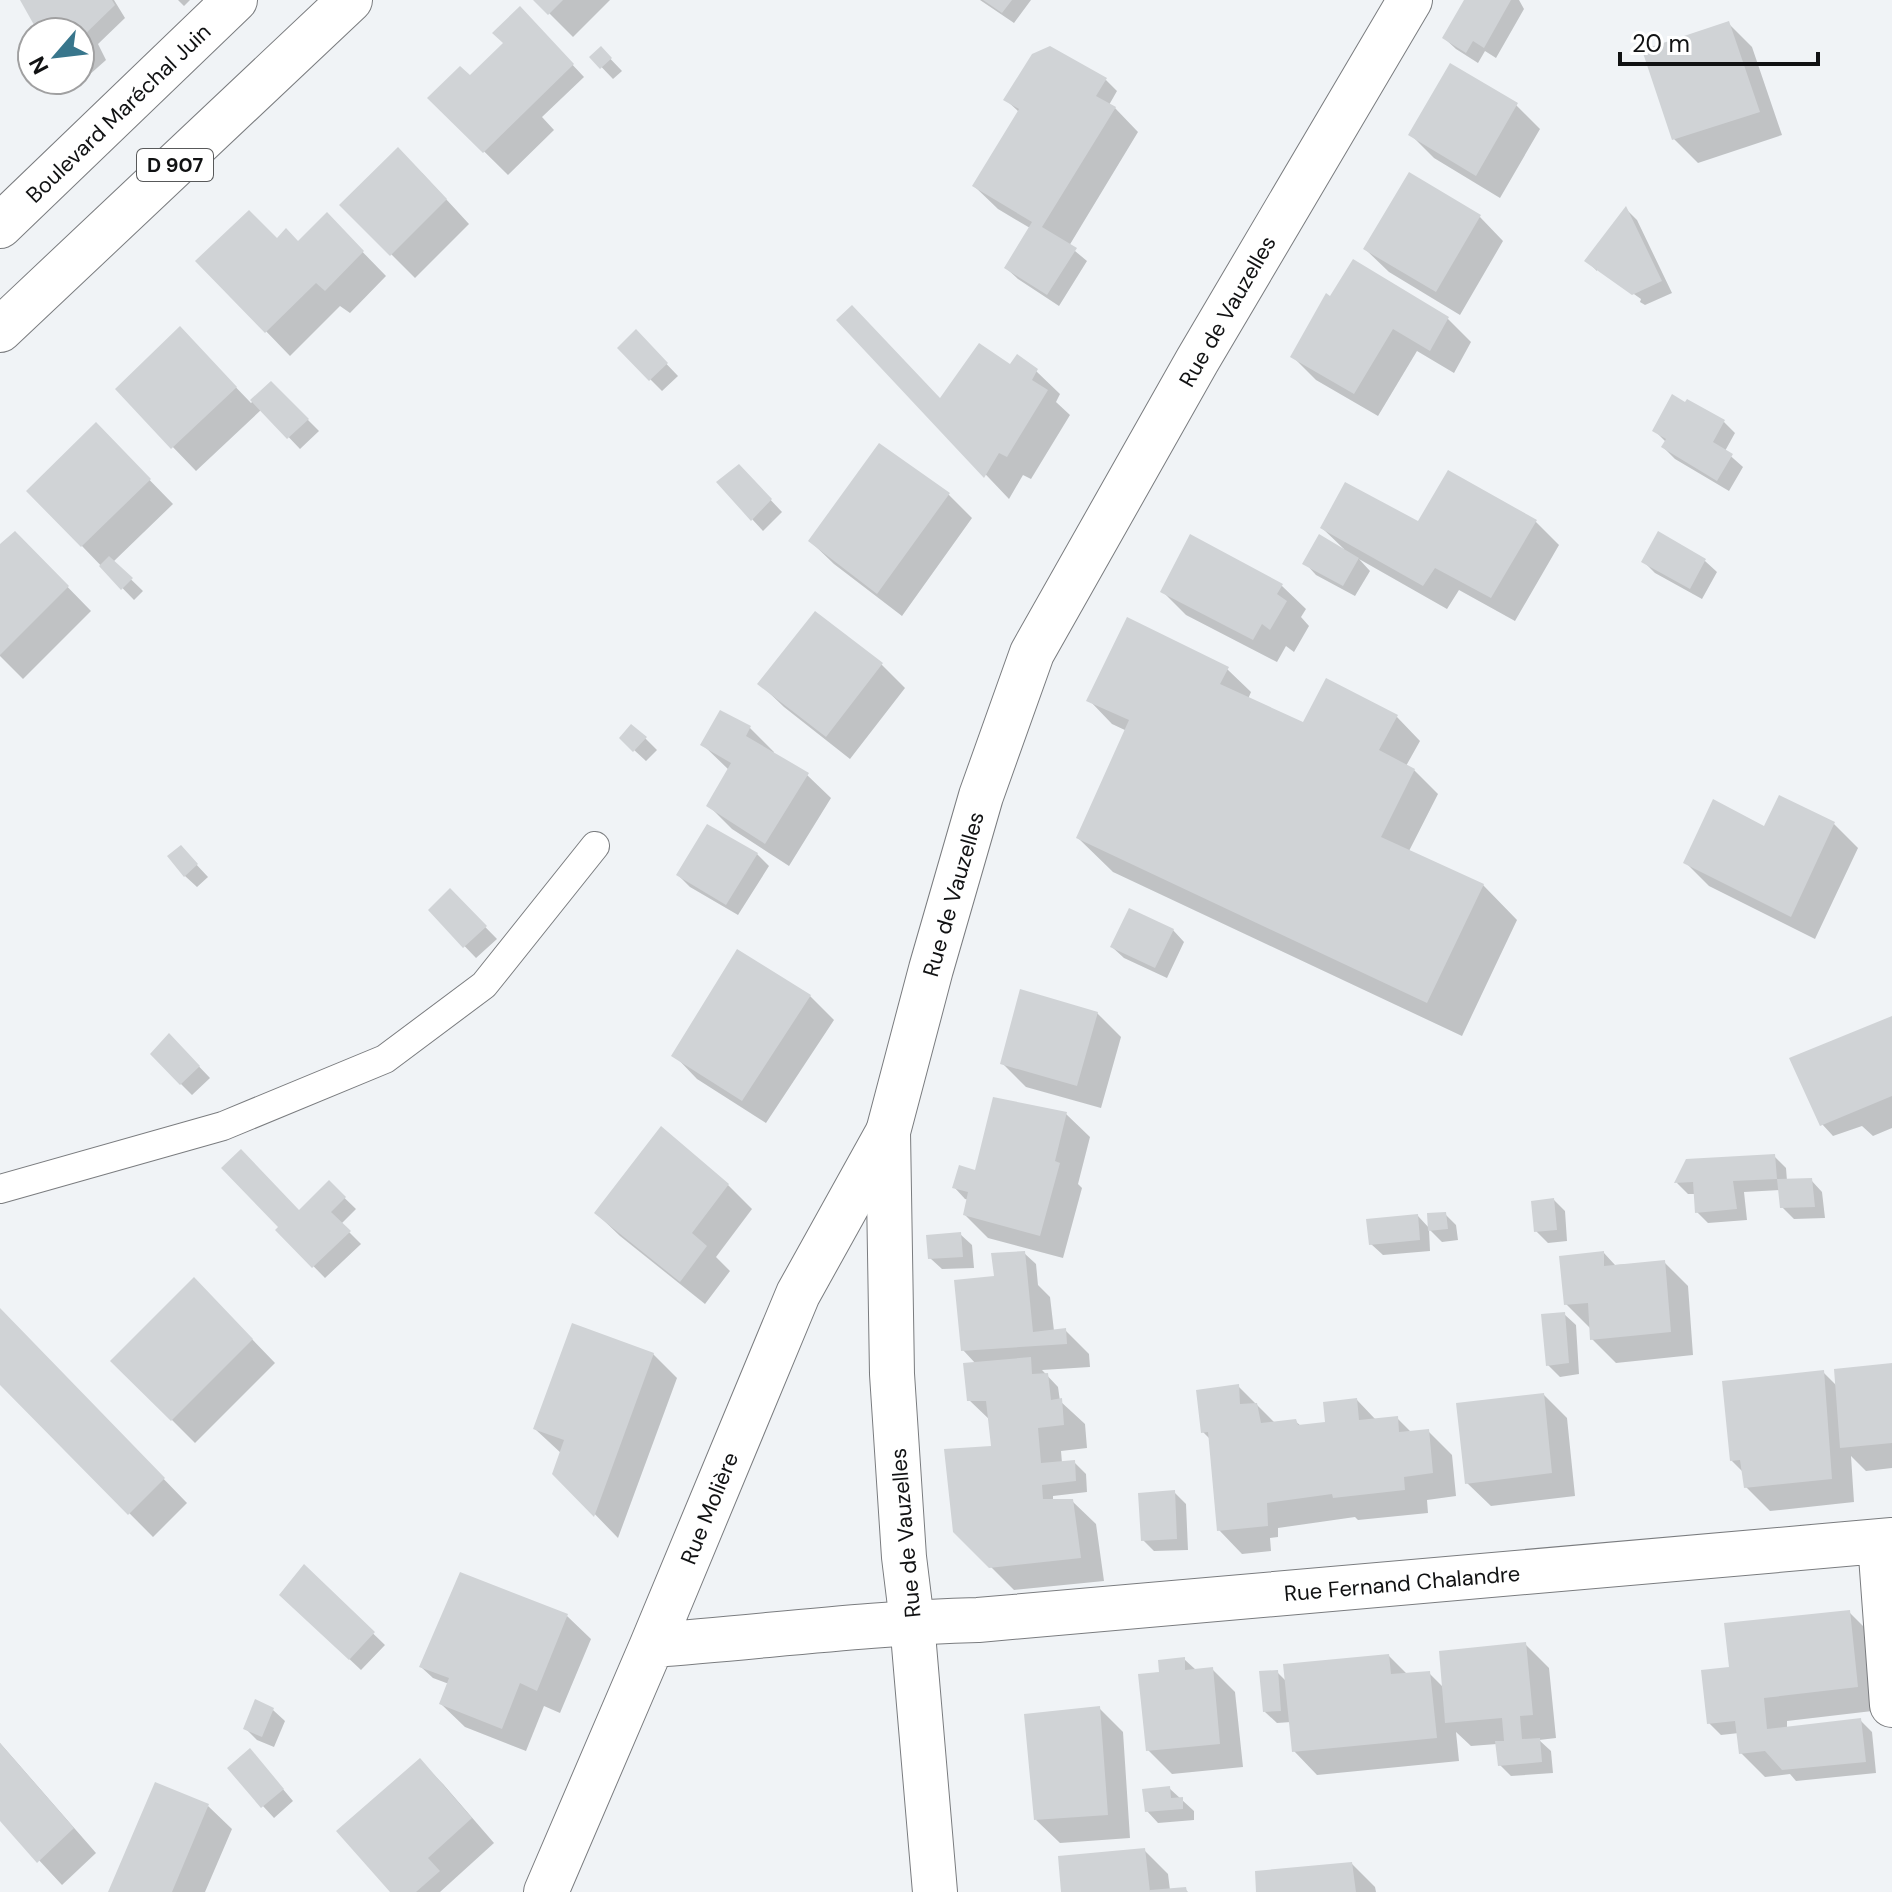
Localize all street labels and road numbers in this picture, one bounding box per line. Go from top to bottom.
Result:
street label: Boulevard Maréchal Juin [20,17,217,209]
road number: D 907 [137,149,213,181]
street label: Rue de Vauzelles [1172,230,1283,392]
street label: Rue de Vauzelles [916,808,991,980]
street label: Rue de Vauzelles [884,1447,927,1619]
street label: Rue Molière [674,1448,745,1569]
street label: Rue Fernand Chalandre [1283,1559,1521,1608]

